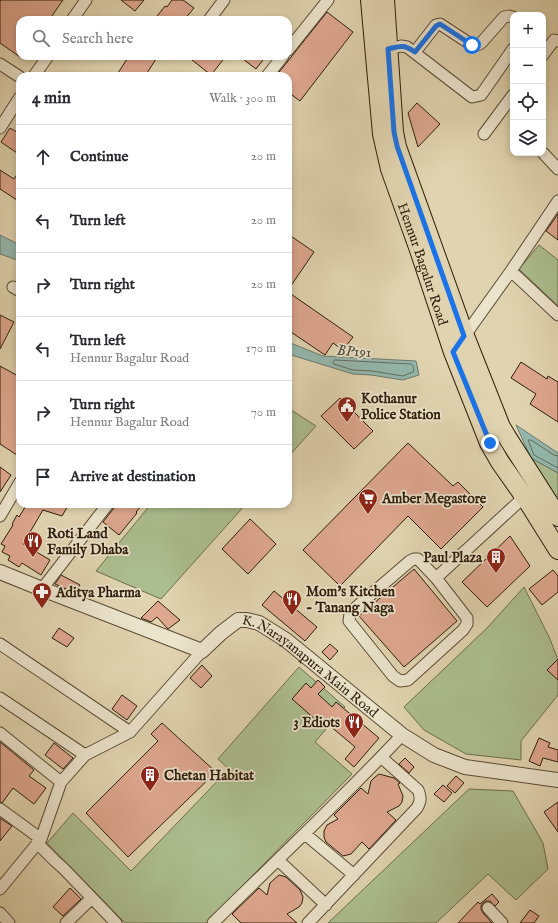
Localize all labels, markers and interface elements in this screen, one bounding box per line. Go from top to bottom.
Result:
map controls [510,12,546,156]
button: + [510,12,546,48]
search box [16,16,292,60]
icon: search [30,27,52,49]
text: Search here [62,29,133,48]
route start [463,36,481,54]
button: − [510,48,546,84]
button: locate [510,84,546,120]
text: 4 min [32,88,71,109]
text: Walk · 300 m [209,90,276,107]
button: layers [510,120,546,156]
icon: ahead [32,146,54,168]
text: Continue [70,147,128,166]
text: 20 m [251,148,276,165]
street label: Hennur Bagalur Road [393,200,452,328]
icon: left [32,210,54,232]
text: Turn left [70,211,126,230]
text: 20 m [251,212,276,229]
icon: right [32,274,54,296]
text: Turn right [70,275,135,294]
text: 20 m [251,276,276,293]
text: Turn left [70,331,126,350]
icon: left [32,338,54,360]
text: 170 m [246,340,276,357]
water label: BP191 [336,341,372,362]
text: Hennur Bagalur Road [70,350,189,367]
place label: Kothanur Police Station [361,390,441,424]
text: Turn right [70,395,135,414]
public building icon: Kothanur Police Station [336,395,358,423]
icon: right [32,402,54,424]
text: 70 m [251,404,276,421]
text: Hennur Bagalur Road [70,414,189,431]
route end [481,434,499,452]
icon: arrive [32,466,54,488]
text: Arrive at destination [70,467,196,486]
supermarket icon: Amber Megastore [357,487,379,515]
place label: Amber Megastore [381,490,487,508]
place label: Roti Land Family Dhaba [47,525,129,559]
restaurant icon: Roti Land Family Dhaba [22,530,44,558]
building icon: Paul Plaza [485,546,507,574]
place label: Paul Plaza [423,549,483,567]
pharmacy icon: Aditya Pharma [31,581,53,609]
place label: Mom's Kitchen - Tanang Naga [306,583,396,617]
place label: Aditya Pharma [55,584,142,602]
restaurant icon: Mom's Kitchen - Tanang Naga [281,588,303,616]
street label: K. Narayanapura Main Road [240,611,382,722]
restaurant icon: 3 Ediots [343,711,365,739]
place label: 3 Ediots [294,714,340,732]
building icon: Chetan Habitat [139,764,161,792]
place label: Chetan Habitat [164,767,254,785]

